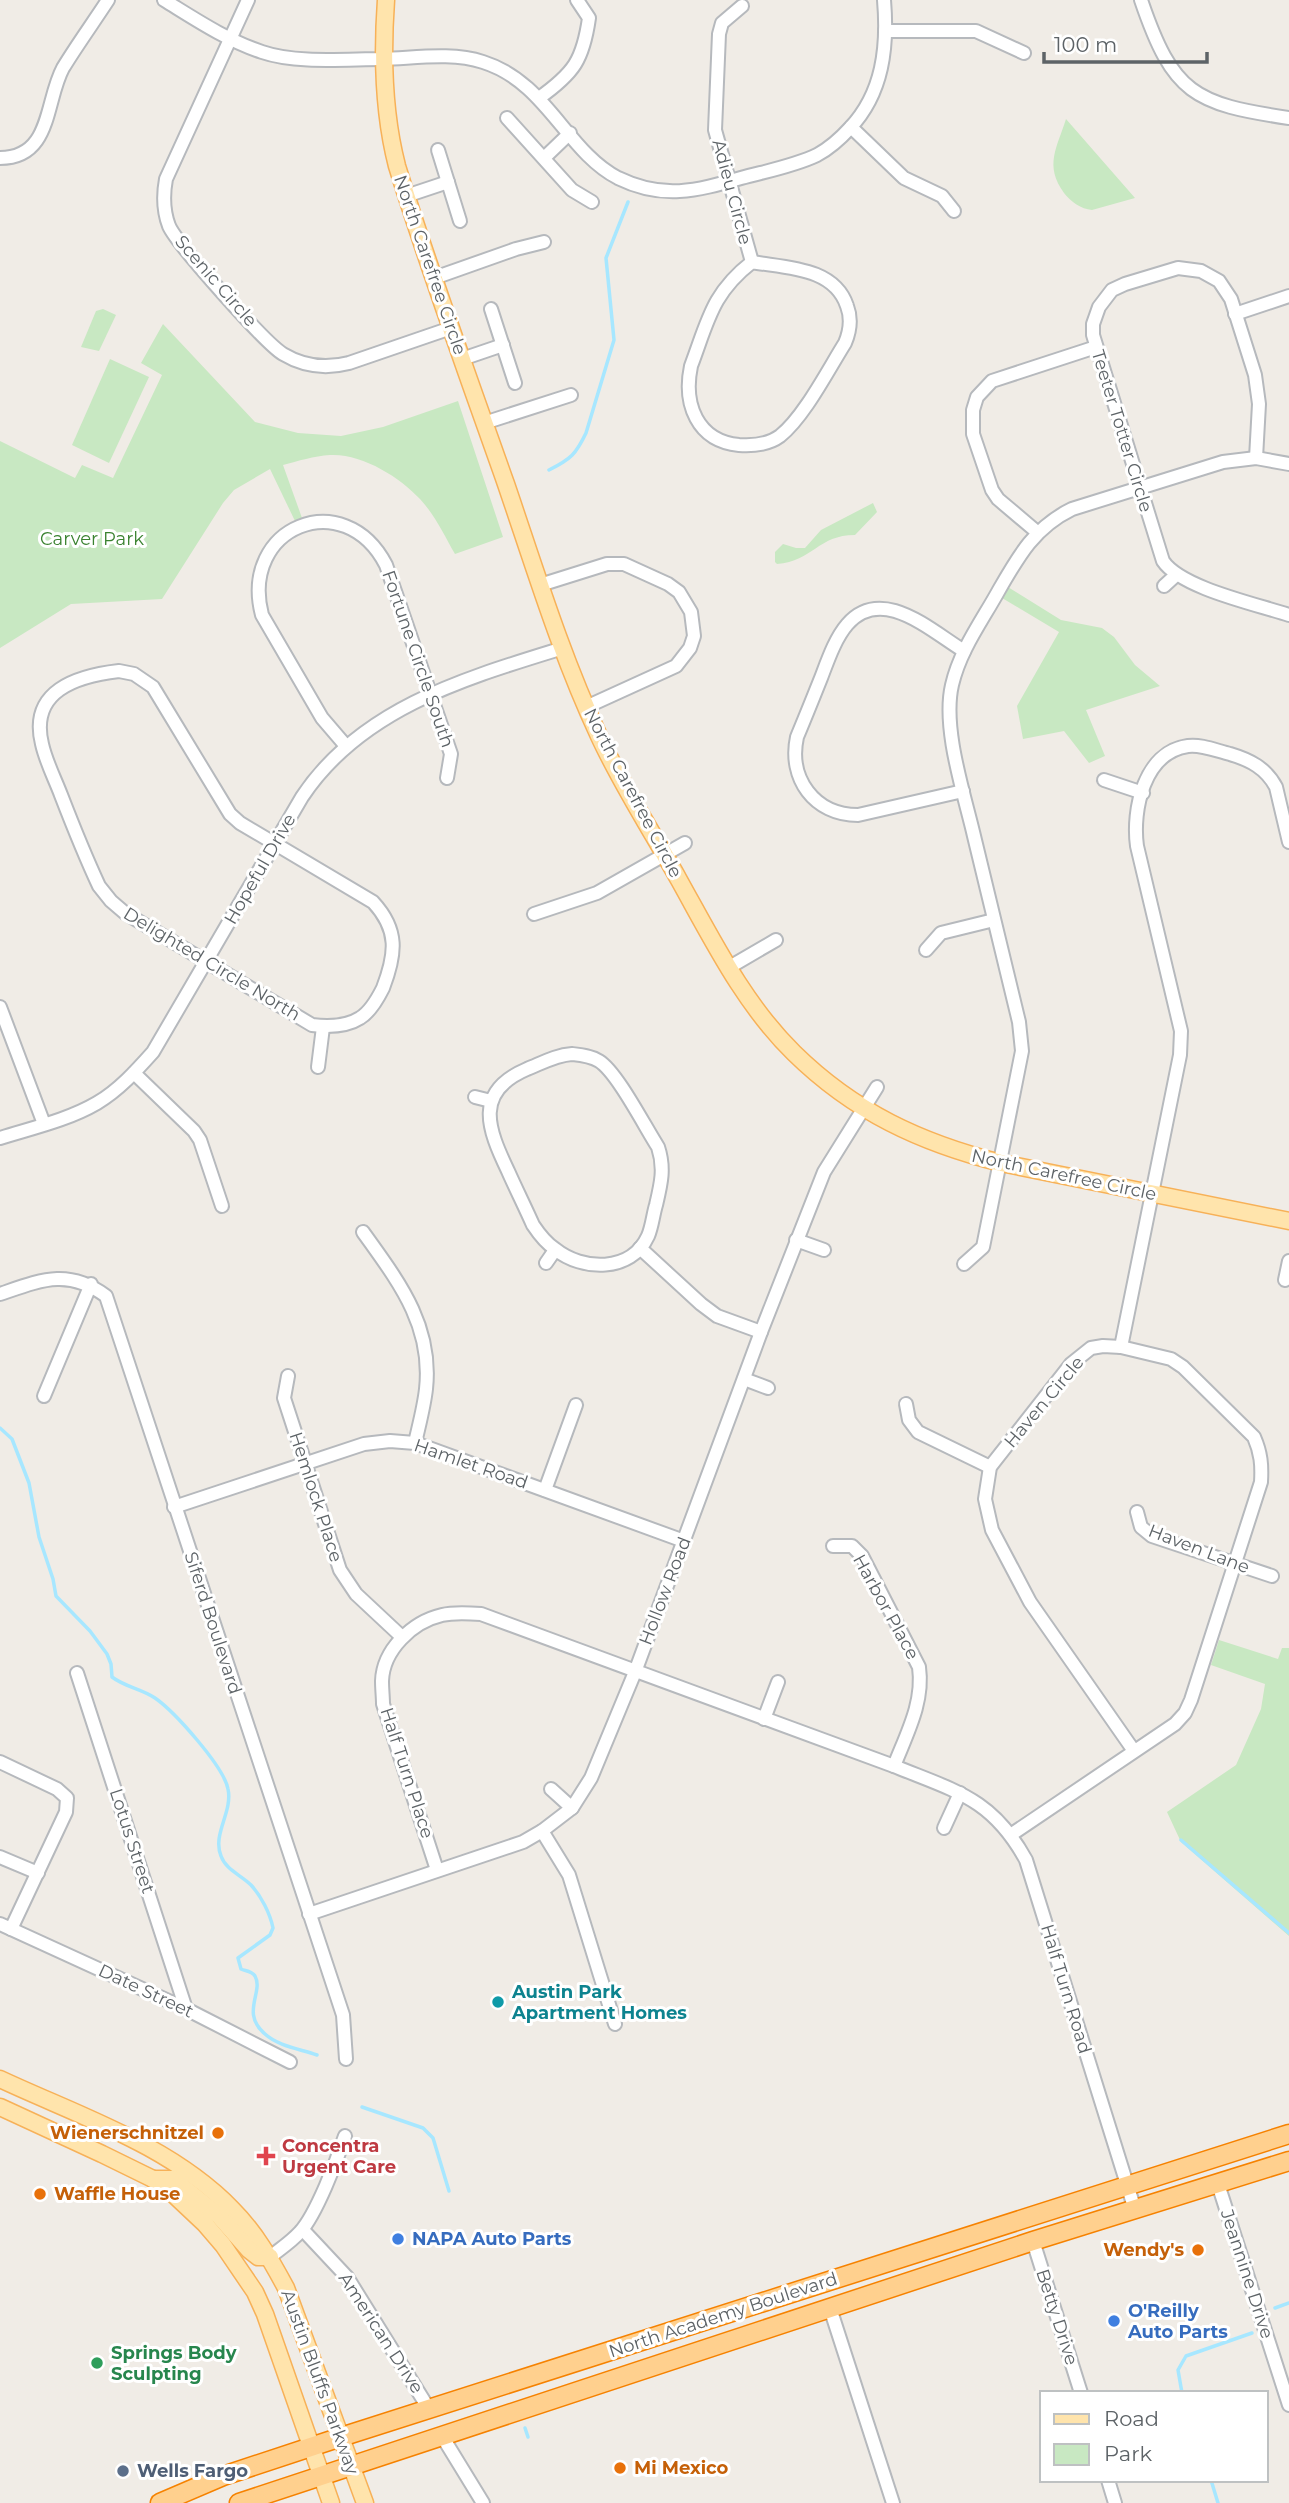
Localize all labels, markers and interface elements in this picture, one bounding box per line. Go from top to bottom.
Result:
scale bar [1044,21,1207,65]
text: 100 m [1054,32,1117,57]
street label: Adieu Circle [707,137,757,247]
street label: North Carefree Circle [389,172,471,358]
street label: Scenic Circle [170,231,262,331]
street label: Teeter Totter Circle [1087,347,1157,515]
park label: Carver Park [40,528,144,550]
street label: Fortune Circle South [377,568,459,750]
street label: North Carefree Circle [579,705,687,882]
street label: Hopeful Drive [219,810,301,928]
street label: Delighted Circle North [120,902,304,1026]
street label: North Carefree Circle [969,1145,1159,1205]
street label: Haven Circle [999,1352,1089,1452]
street label: Hemlock Place [285,1429,347,1565]
street label: Hamlet Road [411,1434,531,1494]
street label: Haven Lane [1145,1520,1253,1578]
street label: Hollow Road [634,1534,696,1648]
street label: Siferd Boulevard [180,1549,246,1697]
street label: Harbor Place [848,1551,924,1664]
street label: Half Turn Place [375,1705,439,1841]
street label: Lotus Street [105,1786,159,1896]
street label: Half Turn Road [1036,1922,1096,2056]
street label: Date Street [95,1959,197,2023]
place label: Austin Park Apartment Homes [511,1981,687,2024]
marker: Austin Park Apartment Homes [490,1994,506,2010]
place label: Wienerschnitzel [50,2122,204,2144]
marker: Wienerschnitzel [210,2125,226,2141]
place label: Concentra Urgent Care [282,2135,396,2178]
marker: Concentra Urgent Care [256,2146,276,2166]
place label: Waffle House [54,2183,180,2205]
marker: Waffle House [32,2186,48,2202]
street label: Jeannine Drive [1215,2206,1278,2341]
place label: NAPA Auto Parts [412,2228,572,2250]
marker: NAPA Auto Parts [390,2231,406,2247]
place label: Wendy's [1103,2239,1184,2261]
marker: Wendy's [1190,2242,1206,2258]
street label: Betty Drive [1031,2266,1083,2368]
street label: American Drive [334,2268,428,2398]
street label: North Academy Boulevard [606,2268,840,2362]
street label: Austin Bluffs Parkway [276,2287,364,2478]
place label: O'Reilly Auto Parts [1127,2300,1228,2343]
marker: O'Reilly Auto Parts [1106,2313,1122,2329]
place label: Springs Body Sculpting [111,2342,237,2385]
marker: Springs Body Sculpting [89,2355,105,2371]
legend [1040,2391,1268,2482]
text: Road [1104,2406,1159,2431]
text: Park [1104,2441,1152,2466]
place label: Mi Mexico [634,2457,729,2479]
place label: Wells Fargo [137,2460,248,2482]
marker: Mi Mexico [612,2460,628,2476]
marker: Wells Fargo [115,2463,131,2479]

